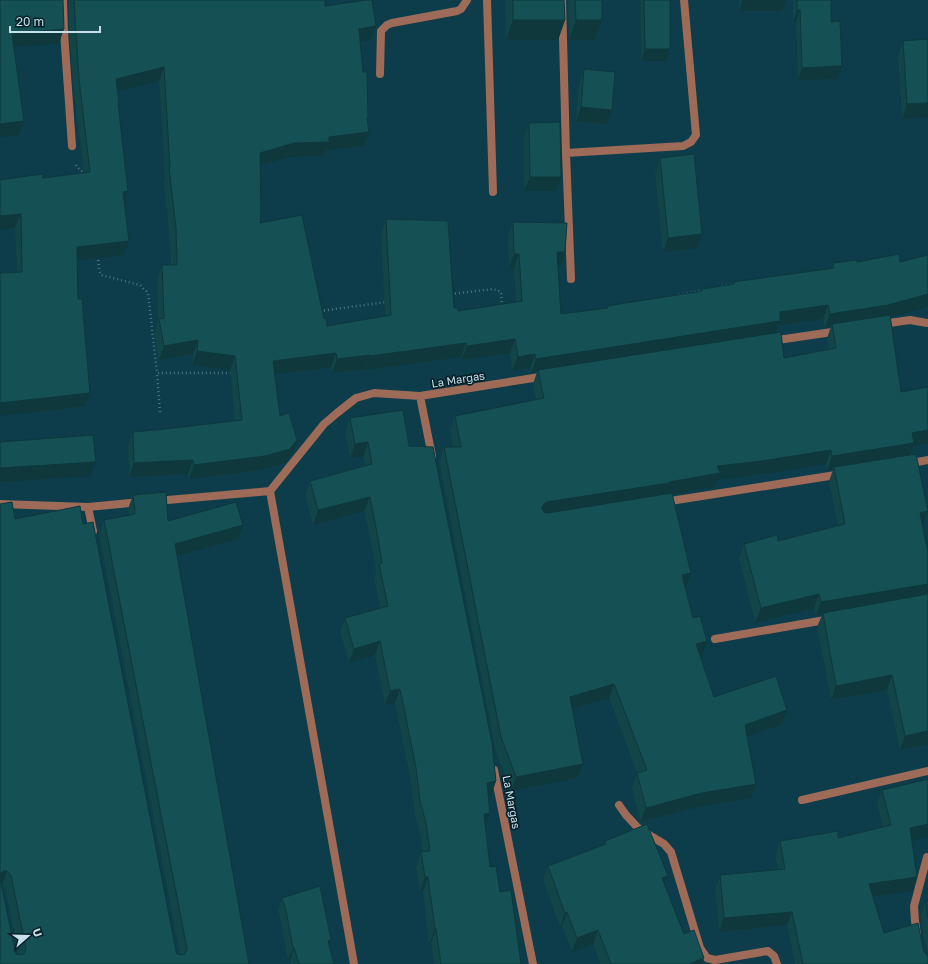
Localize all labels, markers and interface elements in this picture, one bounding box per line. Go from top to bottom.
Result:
scale bar [10,8,100,34]
text: 20 m [16,14,44,29]
street label: La Margas [430,368,486,390]
street label: La Margas [500,774,524,830]
north arrow [8,916,48,956]
text: U [30,926,45,938]

